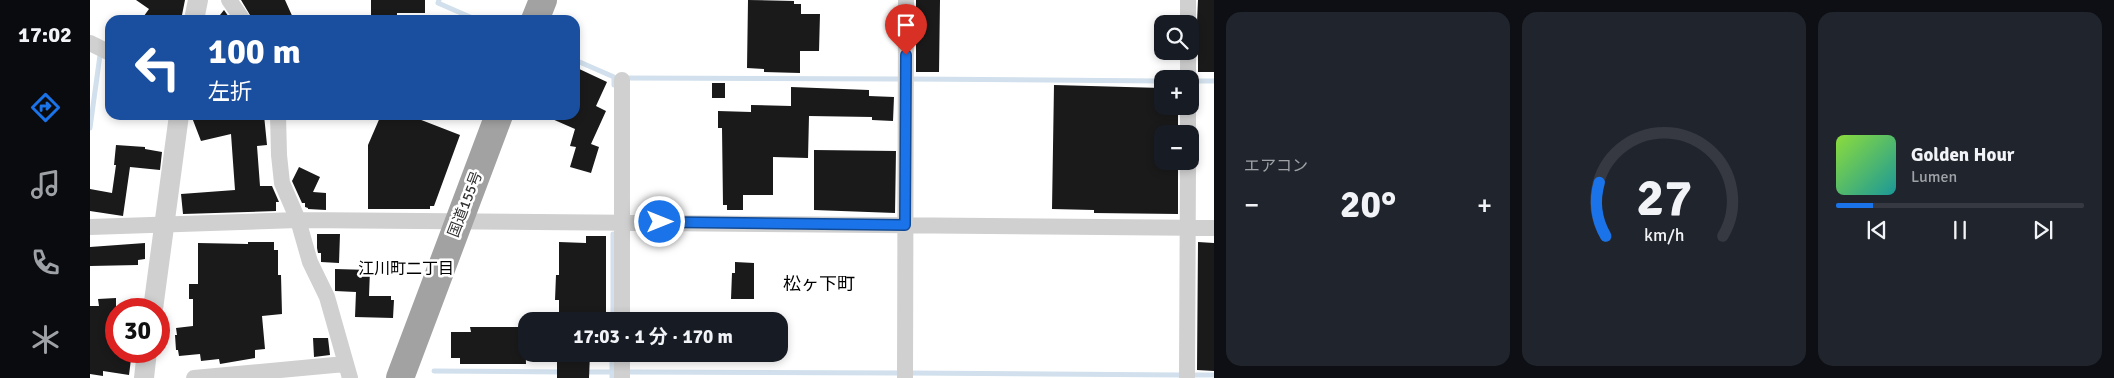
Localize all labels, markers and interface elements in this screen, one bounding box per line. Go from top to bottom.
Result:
pin [885,4,927,55]
icon: arrive [892,11,920,39]
map controls [1154,15,1199,170]
button: search [1154,15,1199,60]
text: 17:02 [18,21,72,48]
text: 100 m [208,30,301,73]
icon: left [125,35,190,100]
button: + [1154,70,1199,115]
text: 左折 [208,78,252,105]
icon: directions [28,90,63,125]
button: − [1154,125,1199,170]
text: Golden Hour [1911,143,2014,167]
text: エアコン [1244,156,1308,176]
text: 27 [1636,166,1692,230]
icon: music [28,167,63,202]
text: Lumen [1911,167,1957,187]
street label: 国道155号 [444,168,486,240]
text: 20° [1340,181,1396,228]
text: − [1244,188,1259,222]
text: + [1477,188,1492,222]
position arrow [633,195,685,247]
icon: previous [1863,216,1891,244]
icon: pause [1946,216,1974,244]
icon: next [2029,216,2057,244]
text: km/h [1644,224,1684,246]
icon: phone [28,245,63,280]
district label: 江川町二丁目 [358,259,454,279]
district label: 松ヶ下町 [783,273,855,295]
speed limit sign: 30 [105,298,170,363]
icon: climate [28,322,63,357]
text: 17:03 · 1 分 · 170 m [573,325,733,349]

